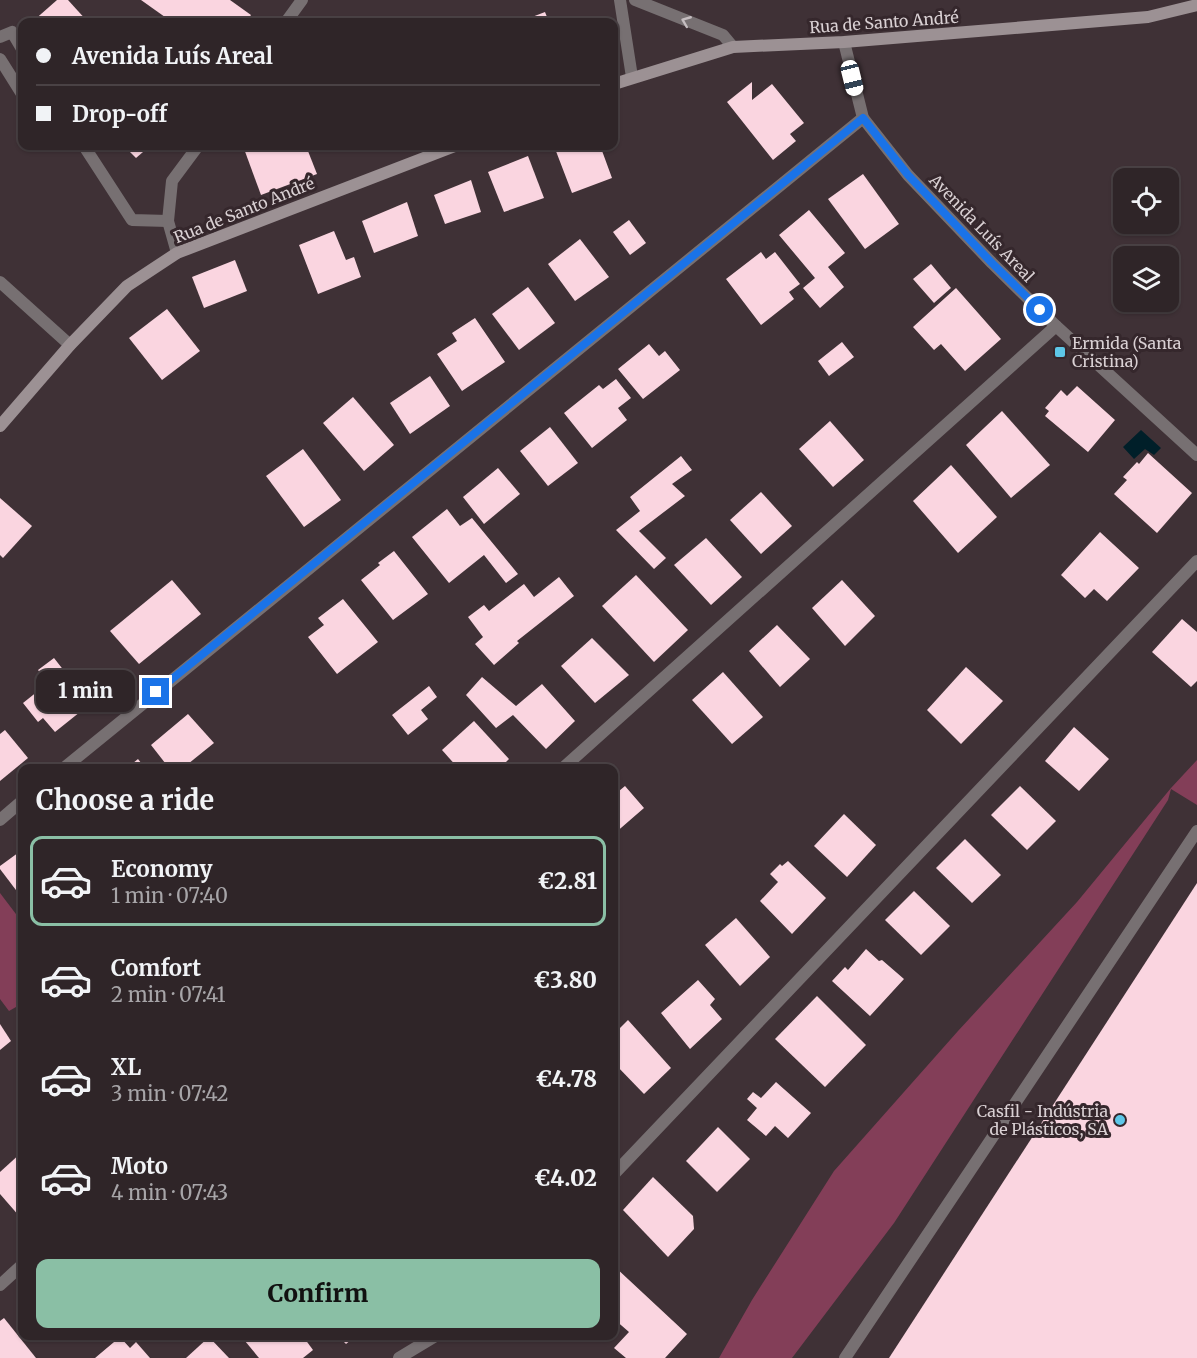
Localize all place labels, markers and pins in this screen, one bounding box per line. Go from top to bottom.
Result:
place label: Ermida (Santa Cristina) [1072,333,1182,371]
marker: Ermida (Santa Cristina) [1053,345,1067,359]
place label: Casfil - Indústria de Plásticos, SA [977,1101,1109,1139]
marker: Casfil - Indústria de Plásticos, SA [1113,1113,1127,1127]

